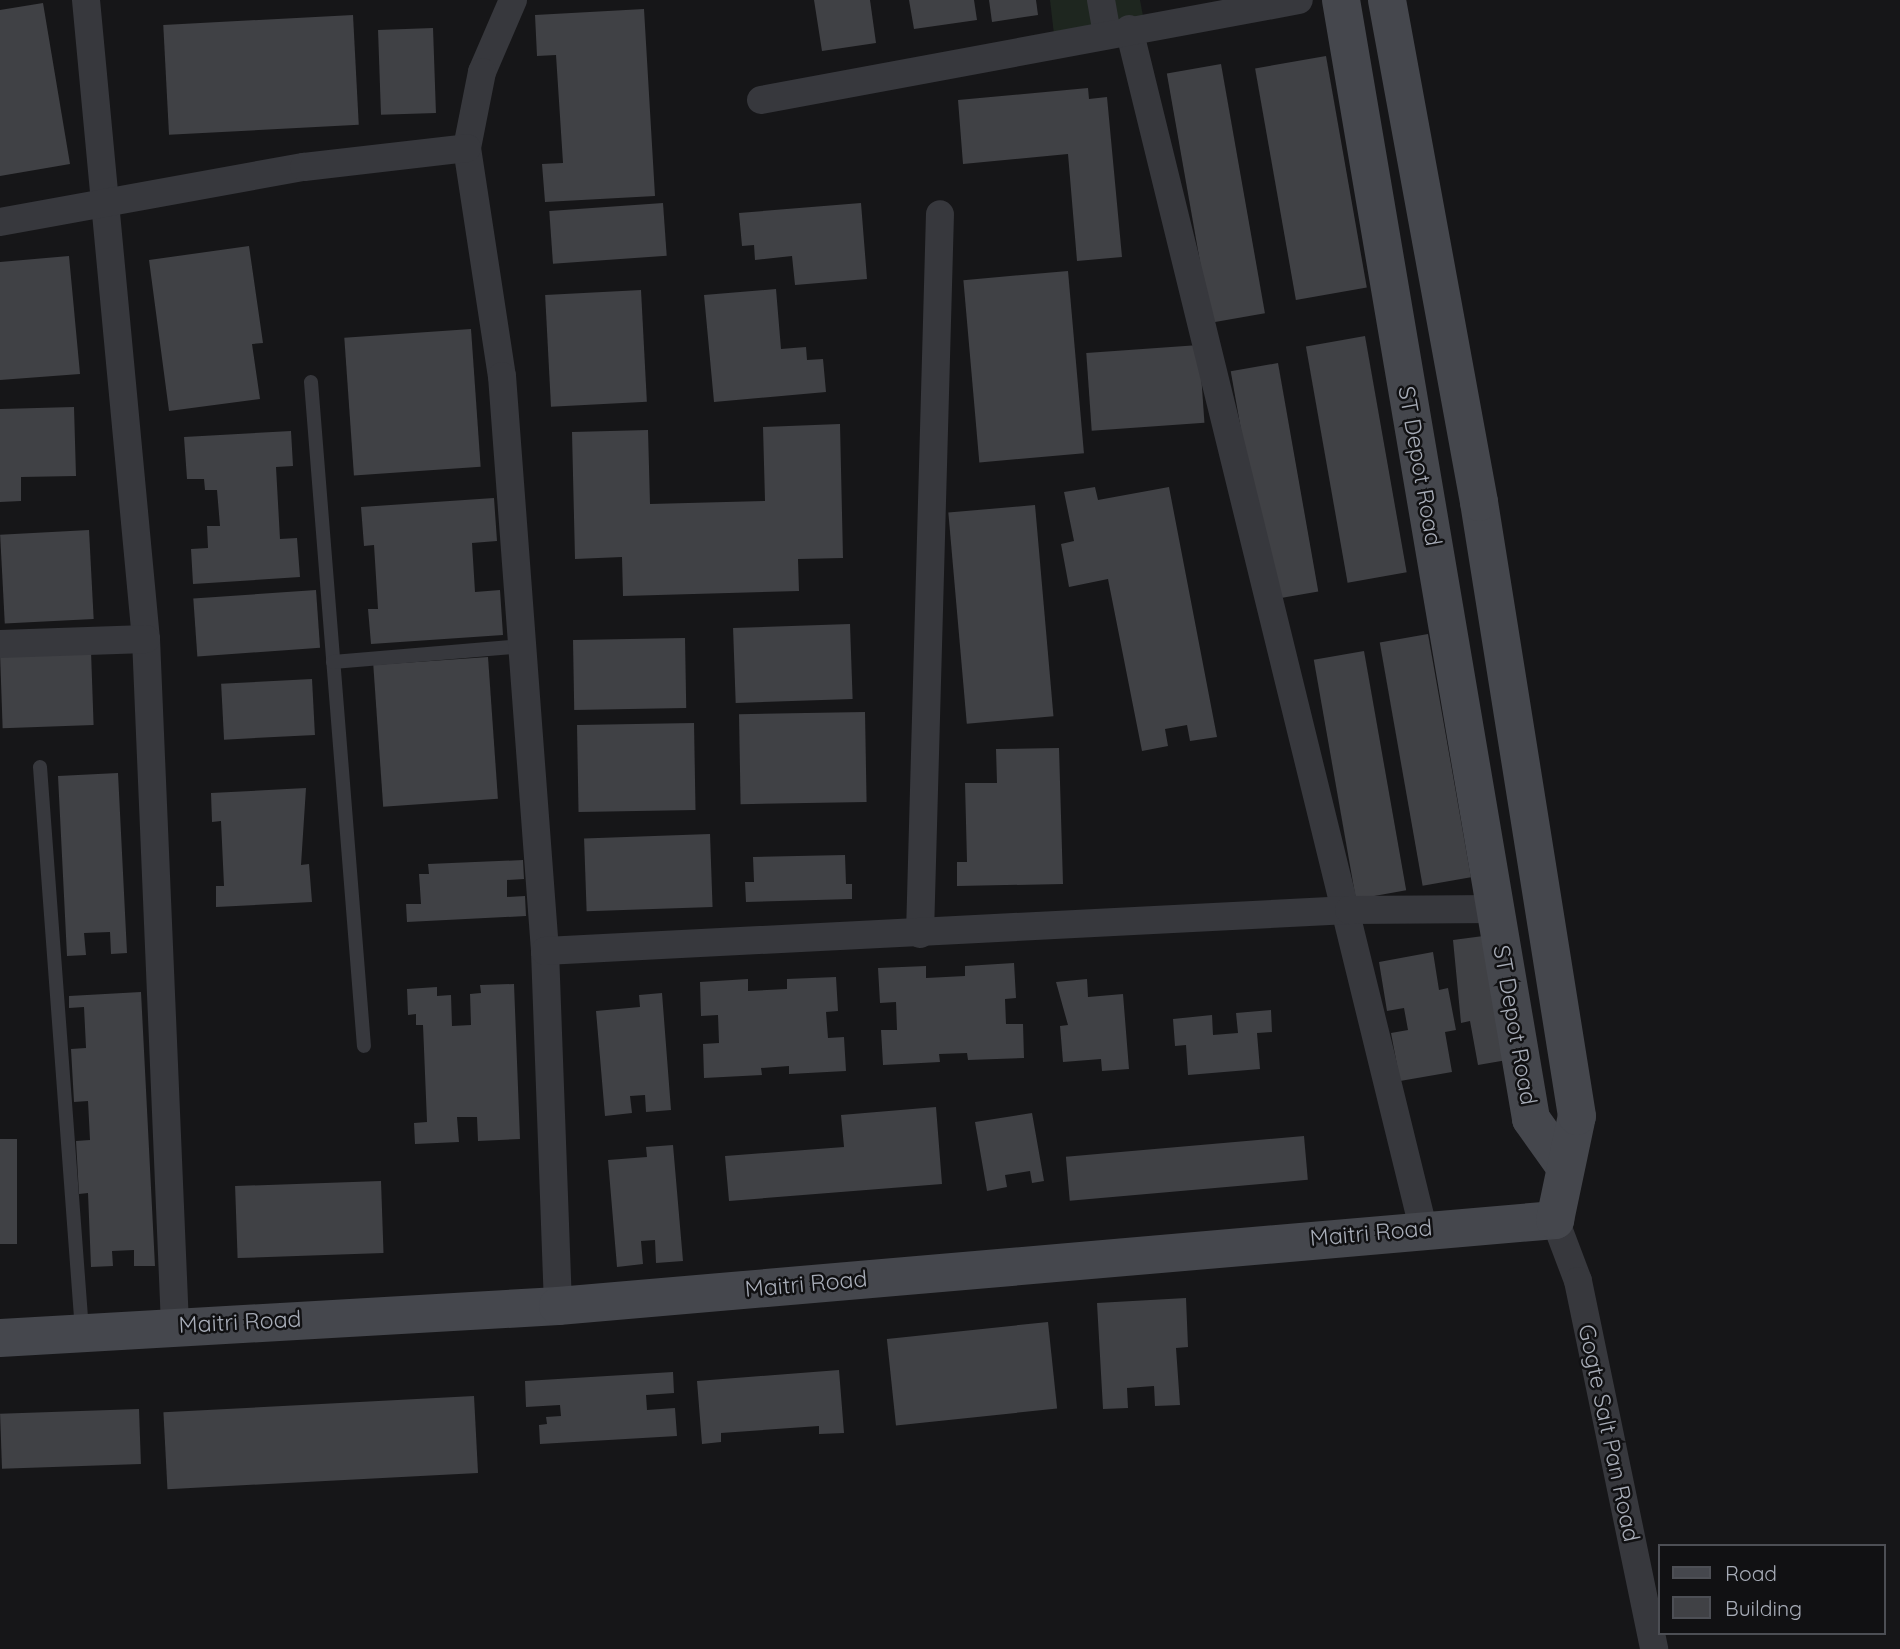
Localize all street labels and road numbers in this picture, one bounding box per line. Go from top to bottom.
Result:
street label: ST Depot Road [1392,384,1448,548]
street label: ST Depot Road [1487,943,1543,1107]
street label: Maitri Road [1309,1214,1433,1252]
street label: Maitri Road [744,1265,868,1303]
street label: Maitri Road [178,1305,302,1339]
street label: Gogte Salt Pan Road [1572,1322,1646,1544]

